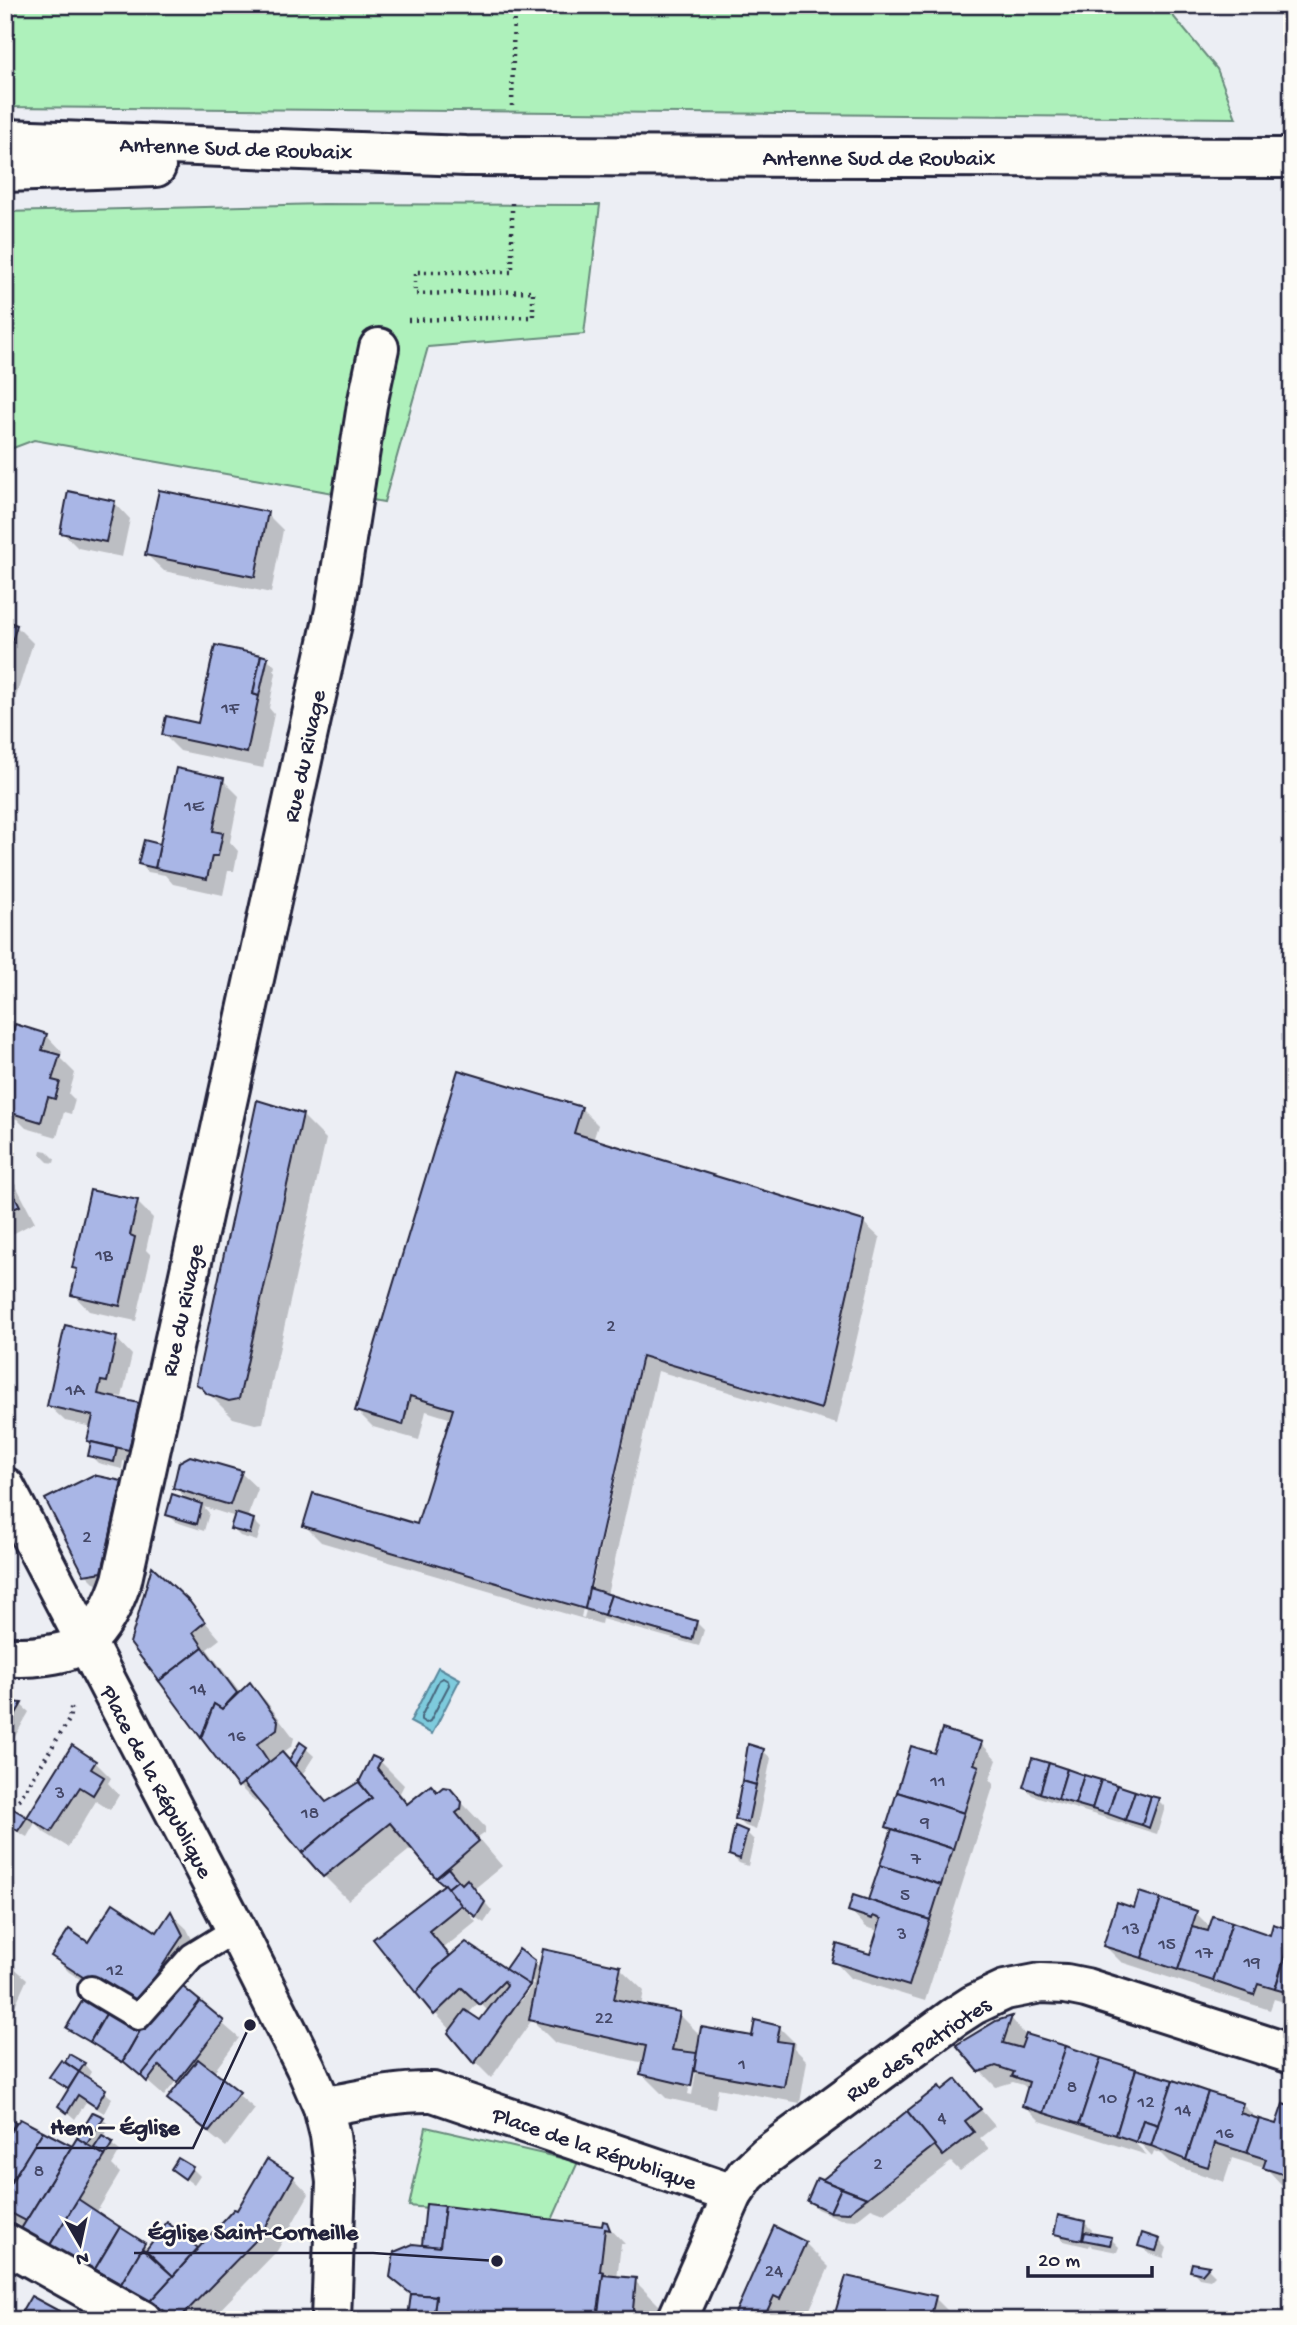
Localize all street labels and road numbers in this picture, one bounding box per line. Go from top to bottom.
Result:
street label: Antenne Sud de Roubaix [119,133,353,168]
street label: Antenne Sud de Roubaix [763,147,995,174]
street label: Rue du Rivage [279,687,334,825]
street label: Rue du Rivage [157,1241,212,1379]
street label: Place de la République [92,1681,218,1885]
street label: Rue des Patriotes [841,1992,997,2109]
street label: Place de la République [487,2102,701,2198]

